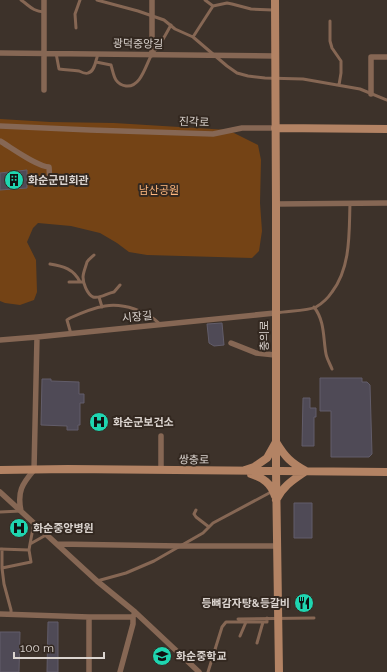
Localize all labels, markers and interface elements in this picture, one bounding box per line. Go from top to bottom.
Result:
street label: 광덕중앙길 [113,37,163,51]
street label: 진각로 [179,115,209,129]
building icon: 화순군민회관 [3,169,25,191]
place label: 화순군민회관 [28,174,89,187]
park label: 남산공원 [139,184,179,197]
street label: 시장길 [121,309,153,325]
street label: 충의로 [258,321,271,351]
hospital icon: 화순군보건소 [88,411,110,433]
place label: 화순군보건소 [113,416,174,429]
street label: 쌍충로 [179,453,209,467]
hospital icon: 화순중앙병원 [8,517,30,539]
place label: 화순중앙병원 [33,522,94,535]
restaurant icon: 등뼈감자탕&등갈비 [293,592,315,614]
place label: 등뼈감자탕&등갈비 [201,597,290,610]
scale bar [14,634,104,660]
text: 100 m [20,641,54,655]
school or university icon: 화순중학교 [151,645,173,667]
place label: 화순중학교 [176,650,227,663]

